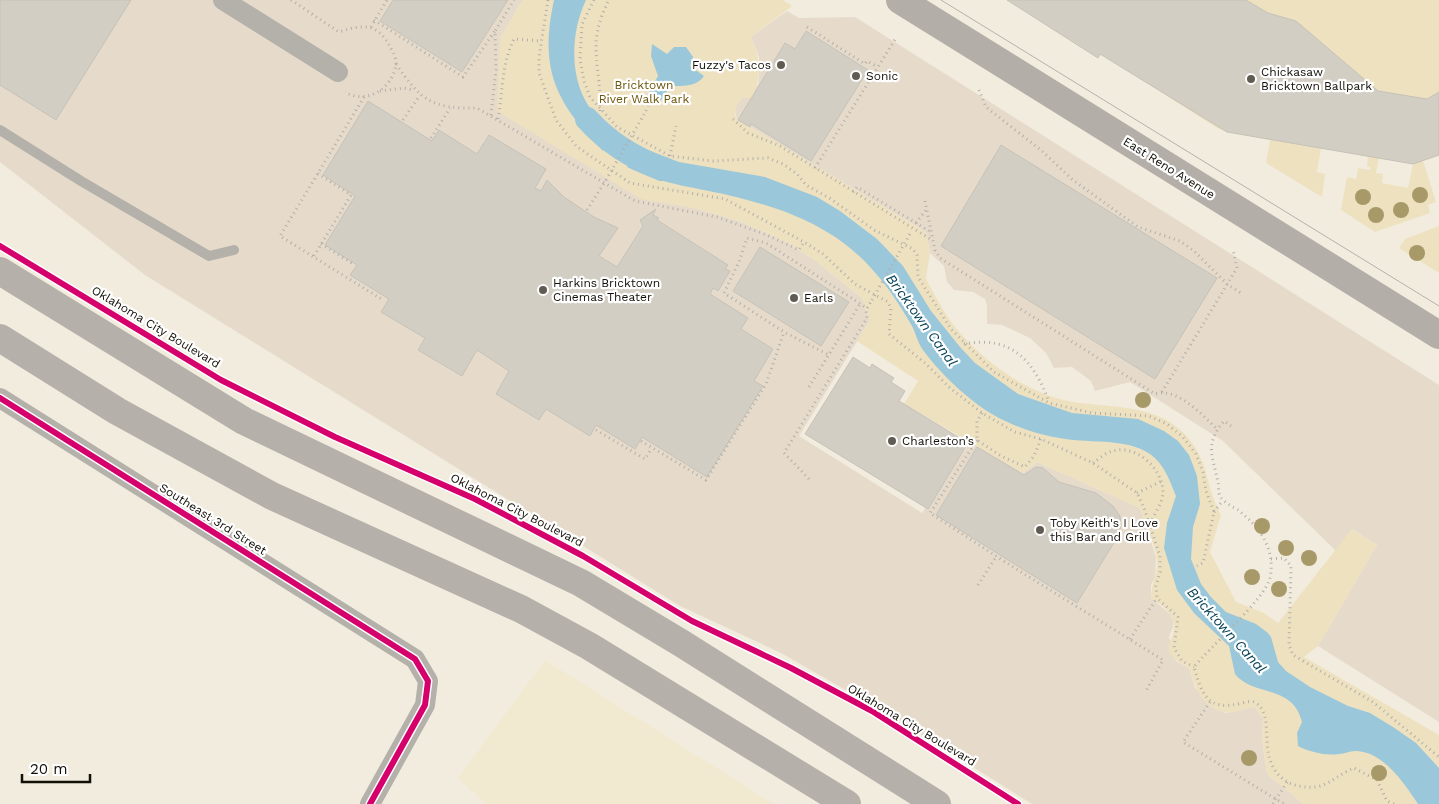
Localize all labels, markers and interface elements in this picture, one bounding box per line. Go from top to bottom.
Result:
place label: Fuzzy's Tacos [692,58,771,72]
marker: Fuzzy's Tacos [775,59,787,71]
place label: Chickasaw Bricktown Ballpark [1261,65,1372,93]
place label: Sonic [866,69,899,83]
marker: Sonic [850,70,862,82]
marker: Chickasaw Bricktown Ballpark [1245,73,1257,85]
park label: Bricktown River Walk Park [599,78,690,106]
street label: East Reno Avenue [1121,134,1217,202]
water label: Bricktown Canal [883,271,961,369]
place label: Harkins Bricktown Cinemas Theater [553,276,660,304]
street label: Oklahoma City Boulevard [89,283,223,371]
marker: Harkins Bricktown Cinemas Theater [537,284,549,296]
place label: Earls [804,291,833,305]
marker: Earls [788,292,800,304]
place label: Charleston’s [902,434,974,448]
marker: Charleston’s [886,435,898,447]
street label: Oklahoma City Boulevard [448,470,586,550]
street label: Southeast 3rd Street [157,480,269,558]
place label: Toby Keith's I Love this Bar and Grill [1050,516,1158,544]
marker: Toby Keith's I Love this Bar and Grill [1034,524,1046,536]
water label: Bricktown Canal [1184,584,1270,676]
street label: Oklahoma City Boulevard [845,681,979,769]
scale bar [22,752,90,784]
text: 20 m [30,760,68,778]

